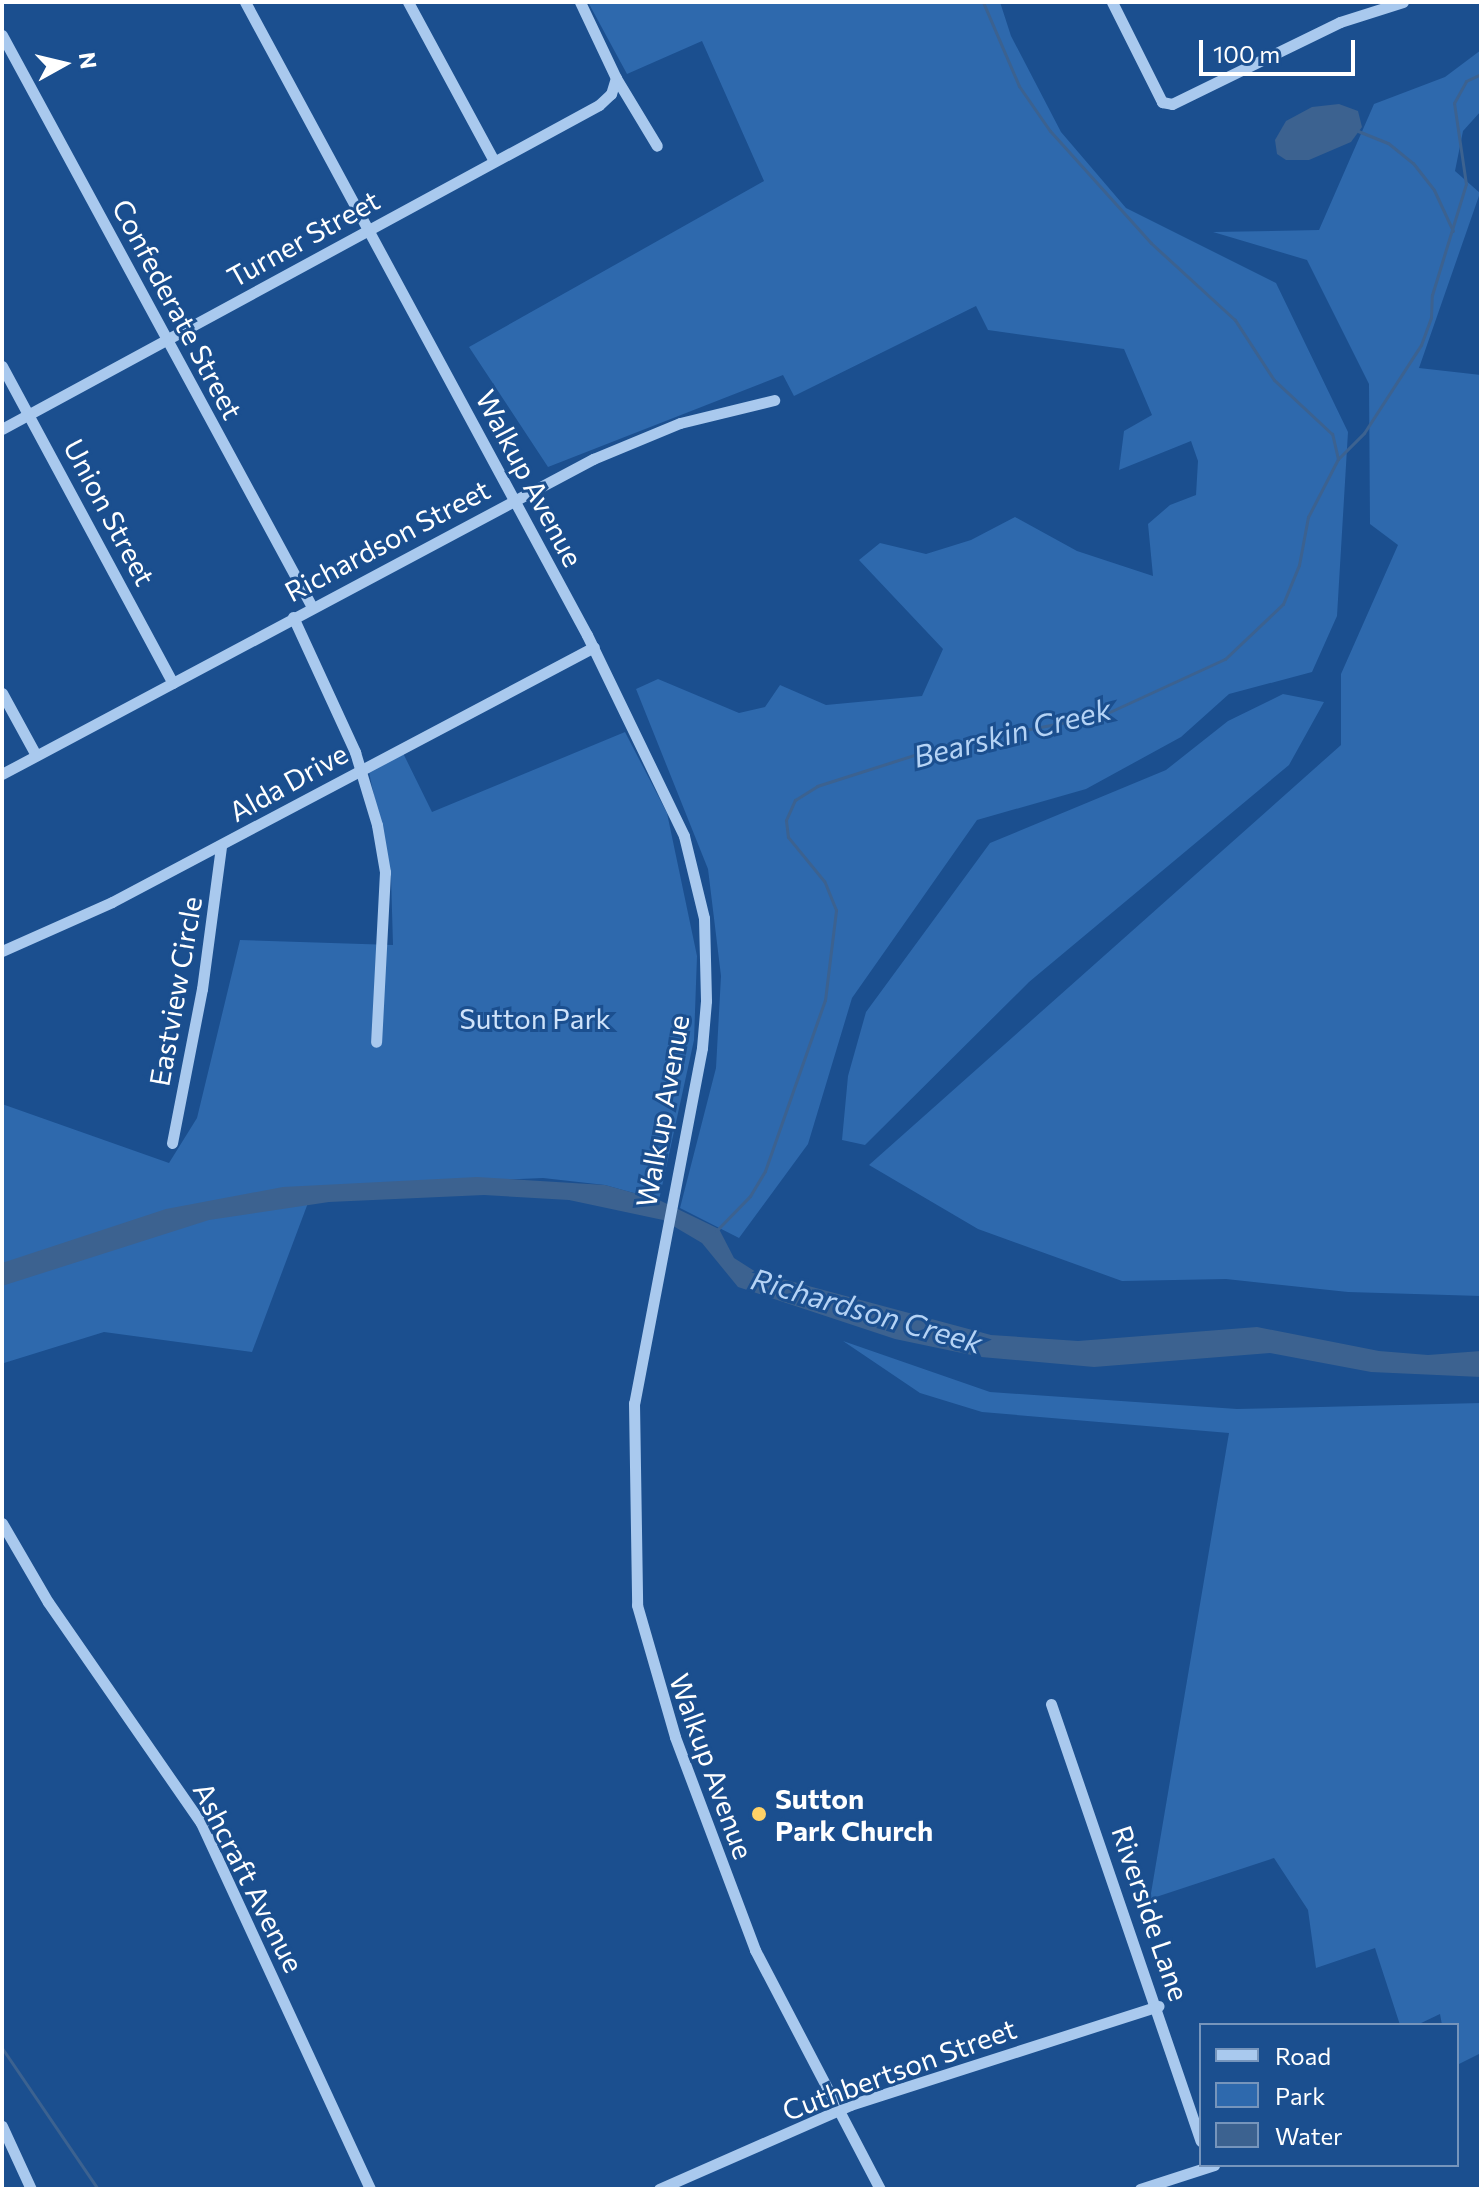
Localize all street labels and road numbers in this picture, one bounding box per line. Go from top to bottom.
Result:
street label: Turner Street [221,182,385,294]
street label: Confederate Street [106,193,250,425]
street label: Walkup Avenue [469,384,591,572]
street label: Union Street [57,433,163,591]
street label: Richardson Street [279,472,495,608]
street label: Alda Drive [223,736,353,828]
street label: Eastview Circle [142,894,208,1088]
street label: Walkup Avenue [629,1012,695,1210]
street label: Walkup Avenue [663,1669,761,1863]
street label: Ashcraft Avenue [187,1776,311,1978]
street label: Riverside Lane [1105,1821,1197,2005]
street label: Cuthbertson Street [778,2011,1020,2127]

